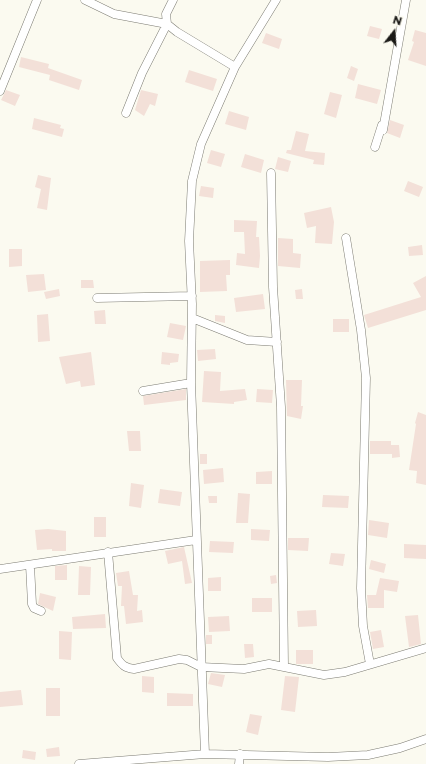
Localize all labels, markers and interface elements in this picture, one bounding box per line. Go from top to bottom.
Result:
north arrow [374,12,414,52]
text: N [391,13,404,29]

